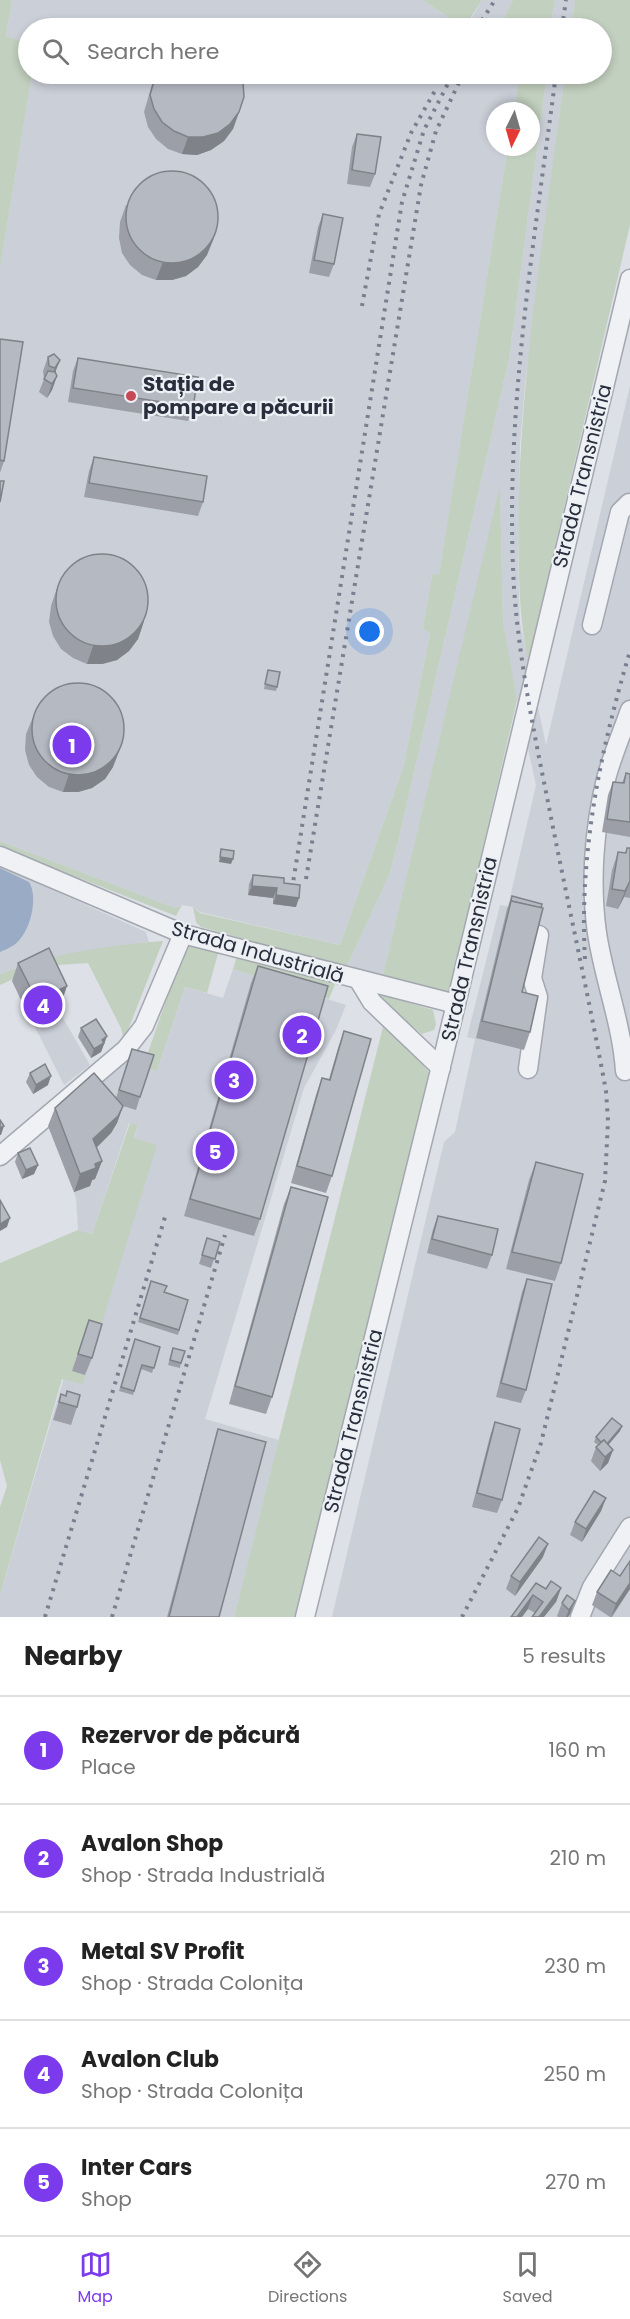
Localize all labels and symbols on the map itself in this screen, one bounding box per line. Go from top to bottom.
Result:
north arrow [486,102,540,156]
place label: Stația de pompare a păcurii [143,370,334,421]
street label: Strada Transnistria [546,381,618,571]
marker: Stația de pompare a păcurii [124,389,138,403]
your location [355,617,384,646]
pin: 1 [52,722,92,768]
street label: Strada Transnistria [434,854,504,1044]
street label: Strada Industrială [168,914,348,990]
pin: 4 [24,982,63,1028]
pin: 2 [282,1012,322,1058]
pin: 3 [214,1058,254,1102]
pin: 5 [196,1128,234,1174]
street label: Strada Transnistria [317,1326,389,1516]

